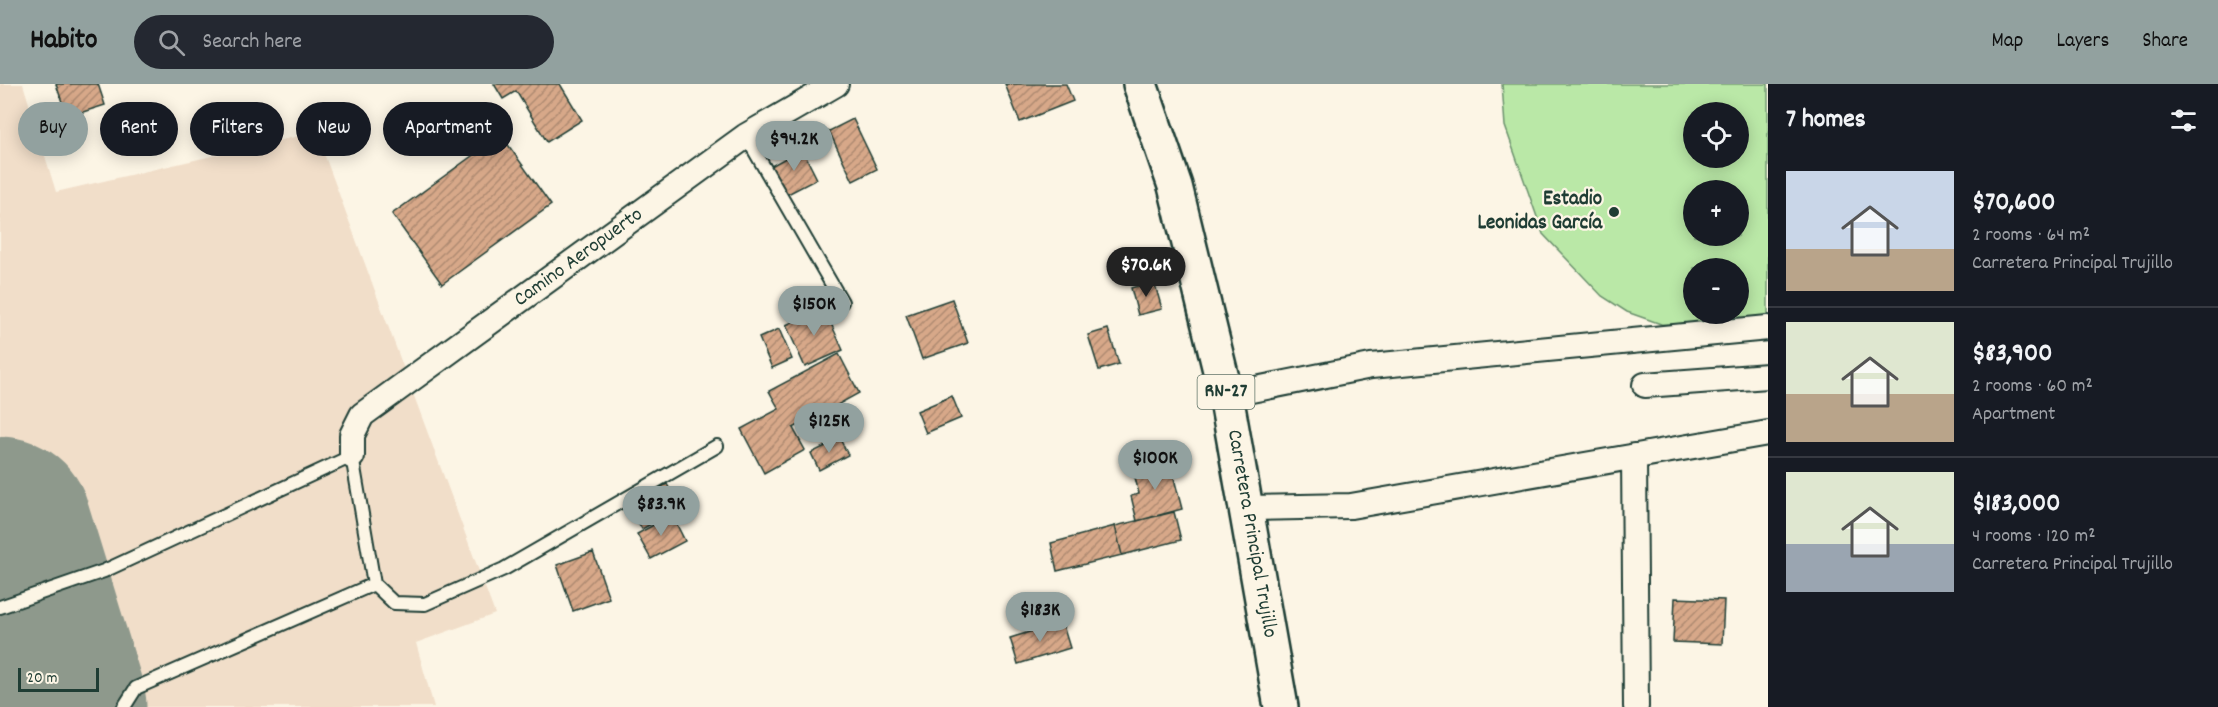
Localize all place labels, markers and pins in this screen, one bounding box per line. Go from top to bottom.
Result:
pin: $94.2K [745,121,843,172]
place label: Estadio Leonidas García [1478,185,1603,239]
marker: Estadio Leonidas García [1607,205,1621,219]
pin: $70.6K [1097,247,1195,298]
pin: $150K [772,286,856,337]
pin: $125K [787,403,871,454]
pin: $100K [1113,440,1197,491]
pin: $83.9K [612,486,710,537]
pin: $183K [998,592,1082,643]

